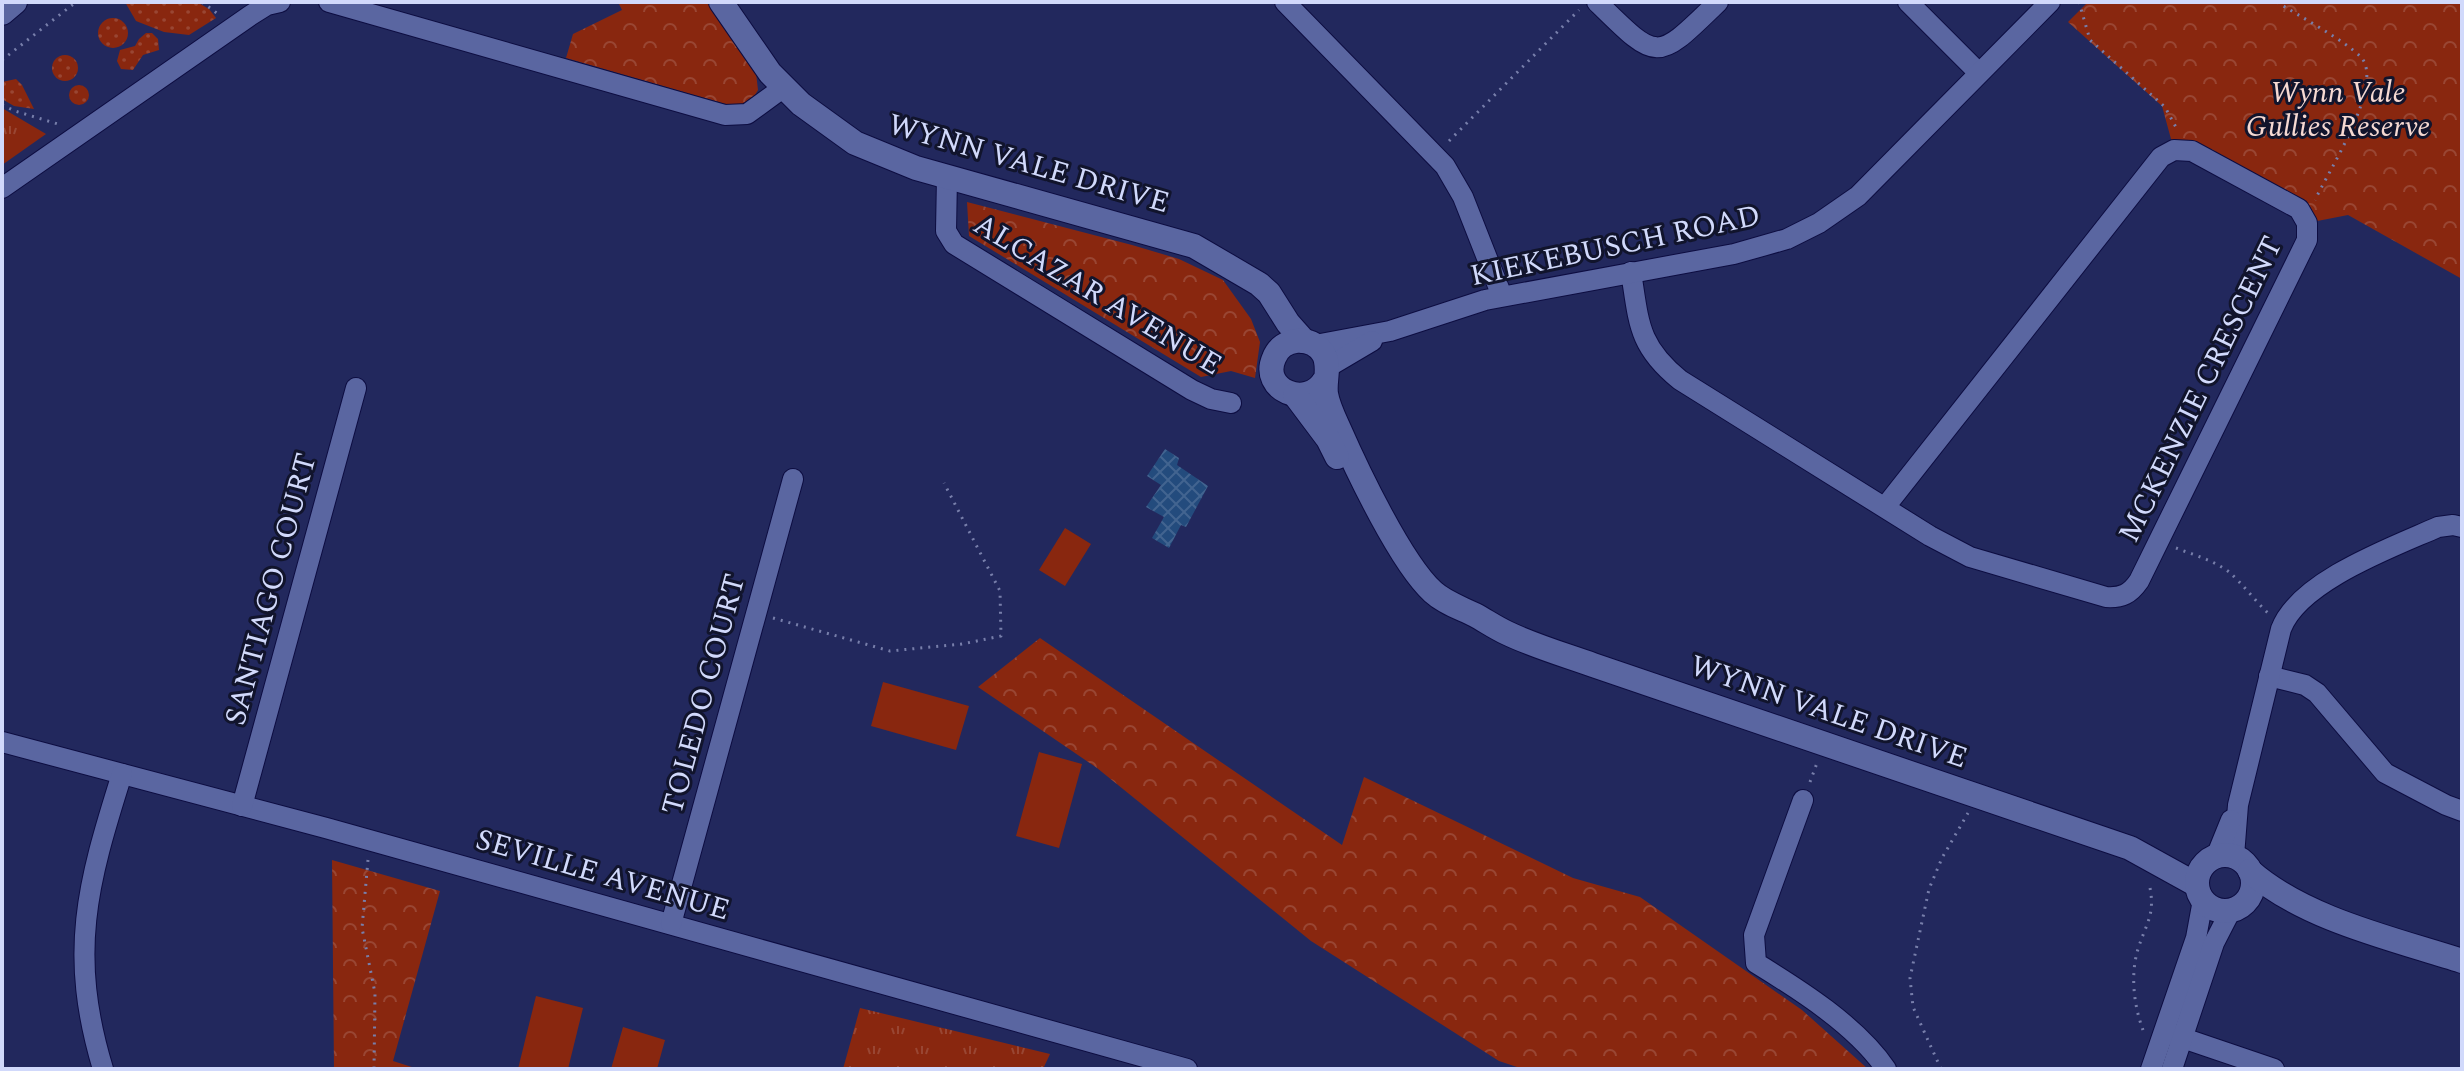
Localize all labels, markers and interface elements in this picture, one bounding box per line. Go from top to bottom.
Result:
park label: Wynn Vale Gullies Reserve [2246,70,2430,150]
street label: WYNN VALE DRIVE [883,102,1175,226]
street label: KIEKEBUSCH ROAD [1466,193,1765,299]
street label: ALCAZAR AVENUE [964,202,1231,388]
street label: MCKENZIE CRESCENT [2107,228,2295,551]
street label: SANTIAGO COURT [213,448,329,730]
street label: TOLEDO COURT [650,569,758,820]
street label: WYNN VALE DRIVE [1684,643,1974,781]
street label: SEVILLE AVENUE [470,817,735,933]

